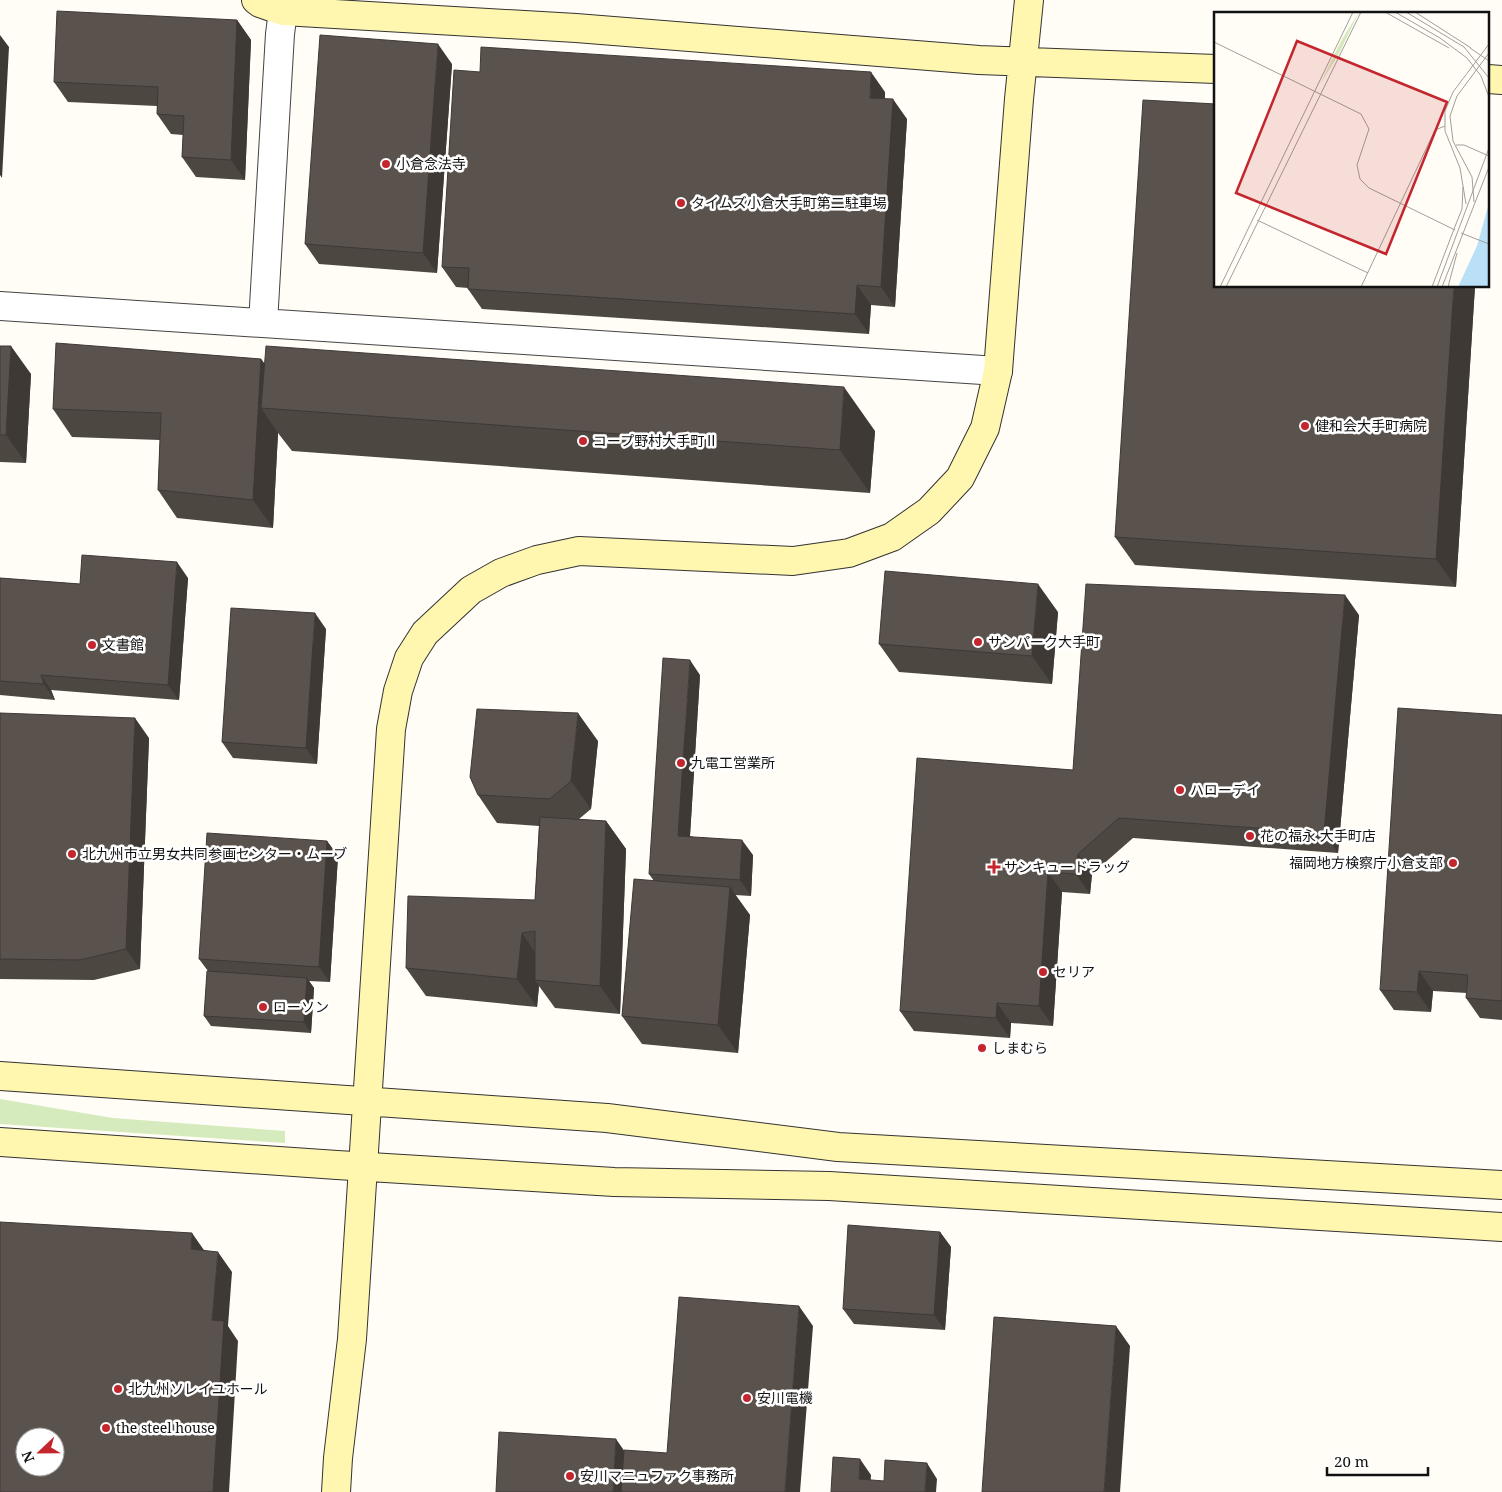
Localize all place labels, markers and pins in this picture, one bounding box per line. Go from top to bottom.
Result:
place label: 小倉念法寺 [396,154,466,173]
marker: 小倉念法寺 [380,158,392,170]
place label: タイムズ小倉大手町第二駐車場 [691,193,887,212]
marker: タイムズ小倉大手町第二駐車場 [675,197,687,209]
place label: 健和会大手町病院 [1315,416,1427,435]
marker: 健和会大手町病院 [1299,420,1311,432]
place label: コープ野村大手町Ⅱ [593,431,718,450]
marker: コープ野村大手町Ⅱ [577,435,589,447]
place label: サンパーク大手町 [988,632,1100,651]
place label: 文書館 [102,635,144,654]
marker: サンパーク大手町 [972,636,984,648]
marker: 文書館 [86,639,98,651]
place label: 九電工営業所 [691,753,775,772]
marker: 九電工営業所 [675,757,687,769]
place label: ハローデイ [1190,780,1260,799]
marker: ハローデイ [1174,784,1186,796]
place label: 花の福永 大手町店 [1260,826,1376,845]
marker: 花の福永 大手町店 [1244,830,1256,842]
place label: 北九州市立男女共同参画センター・ムーブ [82,844,347,863]
marker: 北九州市立男女共同参画センター・ムーブ [66,848,78,860]
place label: 福岡地方検察庁小倉支部 [1289,853,1443,872]
place label: サンキュードラッグ [1004,857,1130,876]
marker: 福岡地方検察庁小倉支部 [1447,857,1459,869]
marker: サンキュードラッグ [988,861,1000,873]
place label: セリア [1053,962,1095,981]
marker: セリア [1037,966,1049,978]
place label: ローソン [273,997,329,1016]
marker: ローソン [257,1001,269,1013]
place label: しまむら [992,1038,1048,1057]
marker: しまむら [976,1042,988,1054]
place label: 北九州ソレイユホール [128,1379,268,1398]
marker: 北九州ソレイユホール [112,1383,124,1395]
place label: 安川電機 [757,1388,813,1407]
marker: 安川電機 [741,1392,753,1404]
place label: the steel house [116,1418,215,1437]
marker: the steel house [100,1422,112,1434]
place label: 安川マニュファク事務所 [580,1466,734,1485]
marker: 安川マニュファク事務所 [564,1470,576,1482]

